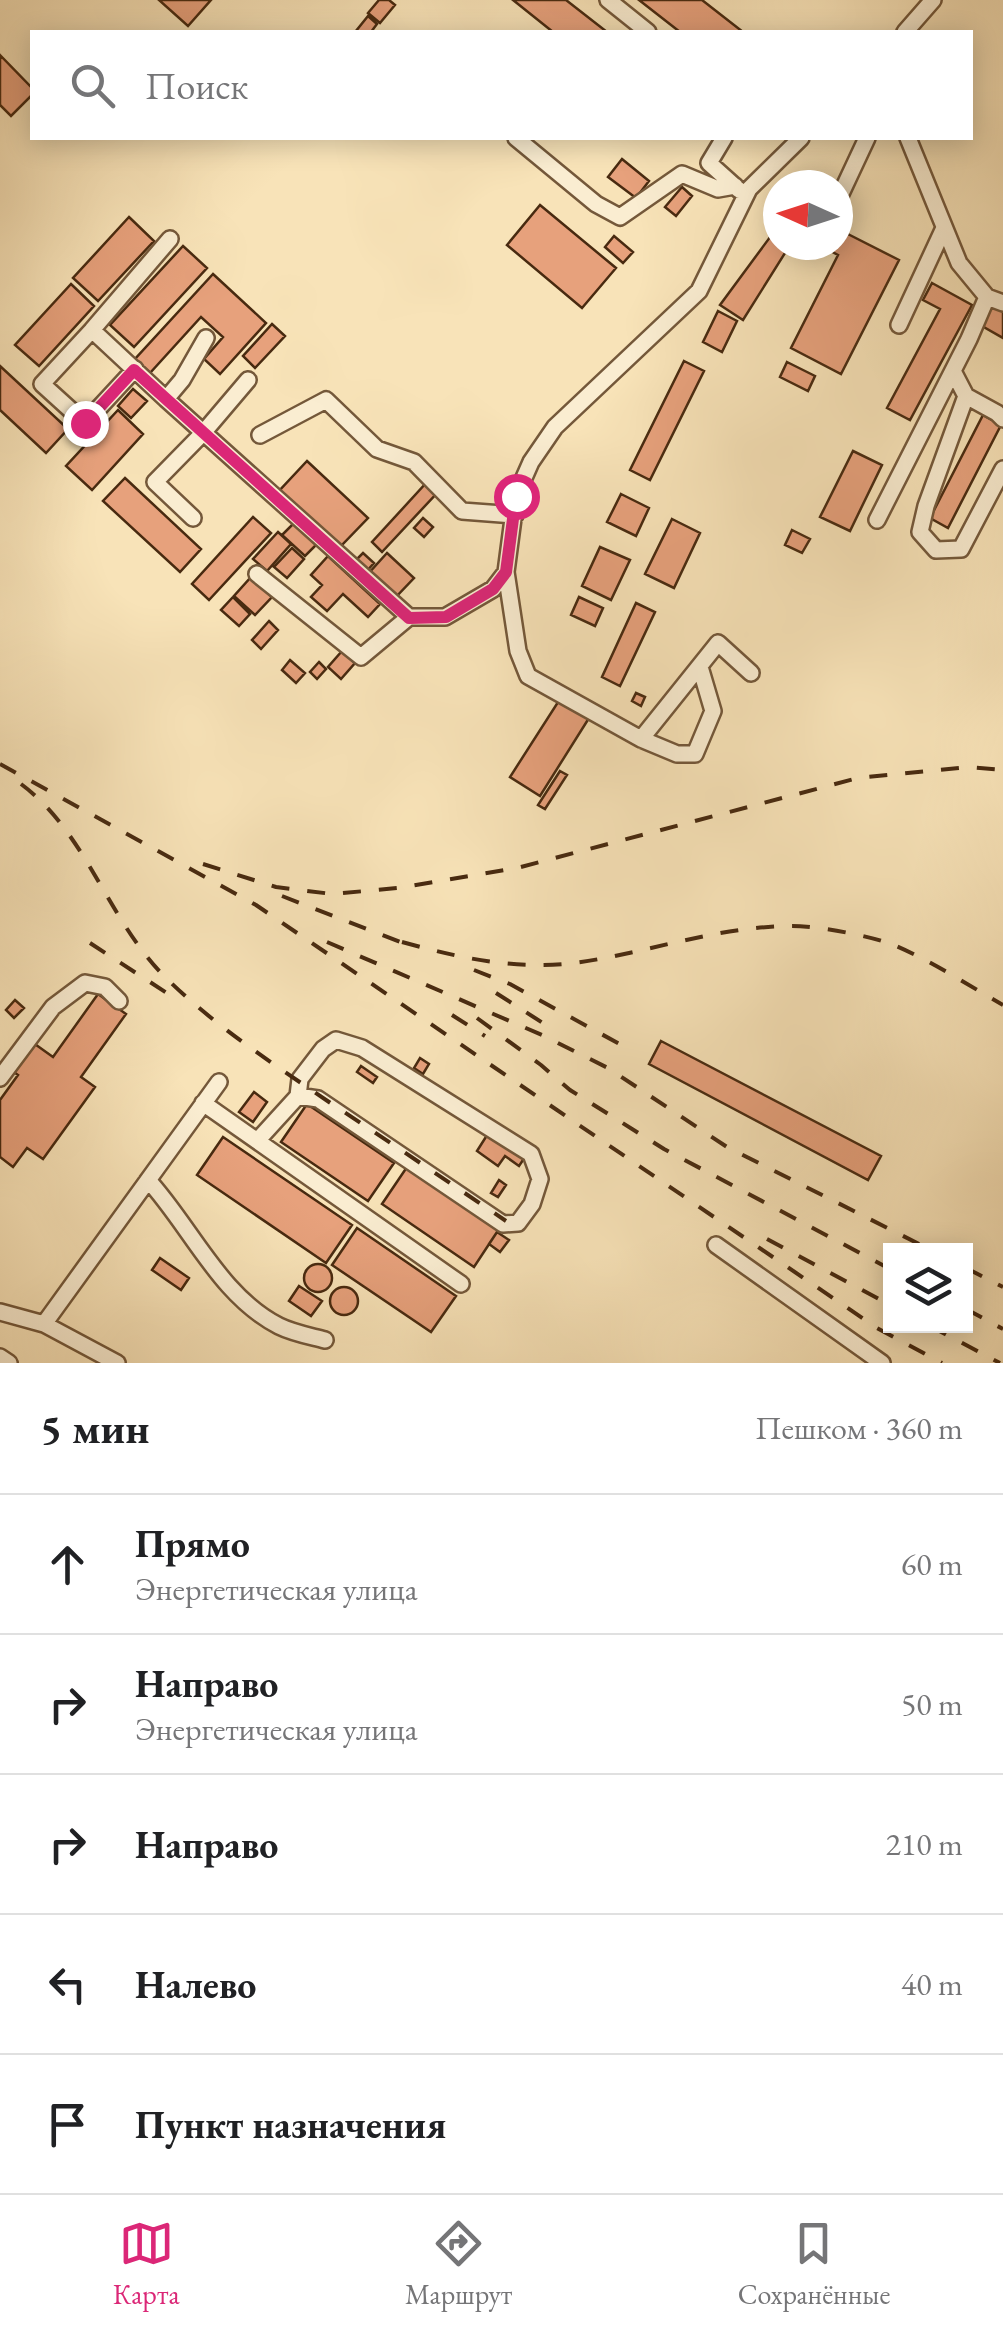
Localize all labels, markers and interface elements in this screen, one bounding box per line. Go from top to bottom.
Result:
search box [30,30,973,140]
icon: search [65,58,120,113]
text: Поиск [145,61,248,110]
north arrow [763,170,853,260]
route end [63,401,109,447]
route start [494,474,540,520]
map controls [883,1243,973,1333]
button: layers [883,1243,973,1333]
text: 5 мин [40,1401,149,1456]
text: Пешком · 360 m [755,1407,963,1449]
text: Прямо [135,1519,250,1568]
icon: ahead [40,1537,95,1592]
text: 60 m [901,1543,963,1585]
text: Энергетическая улица [135,1568,417,1610]
text: Направо [135,1659,278,1708]
icon: right [40,1677,95,1732]
text: 50 m [901,1683,963,1725]
text: Энергетическая улица [135,1708,417,1750]
icon: right [40,1817,95,1872]
text: Направо [135,1820,278,1869]
text: 210 m [886,1823,963,1865]
icon: left [40,1957,95,2012]
text: Налево [135,1960,256,2009]
text: 40 m [901,1963,963,2005]
icon: arrive [40,2097,95,2152]
text: Пункт назначения [135,2100,446,2149]
tab: Карта [113,2216,180,2312]
tab: Маршрут [405,2216,512,2312]
tab: Сохранённые [738,2216,890,2312]

